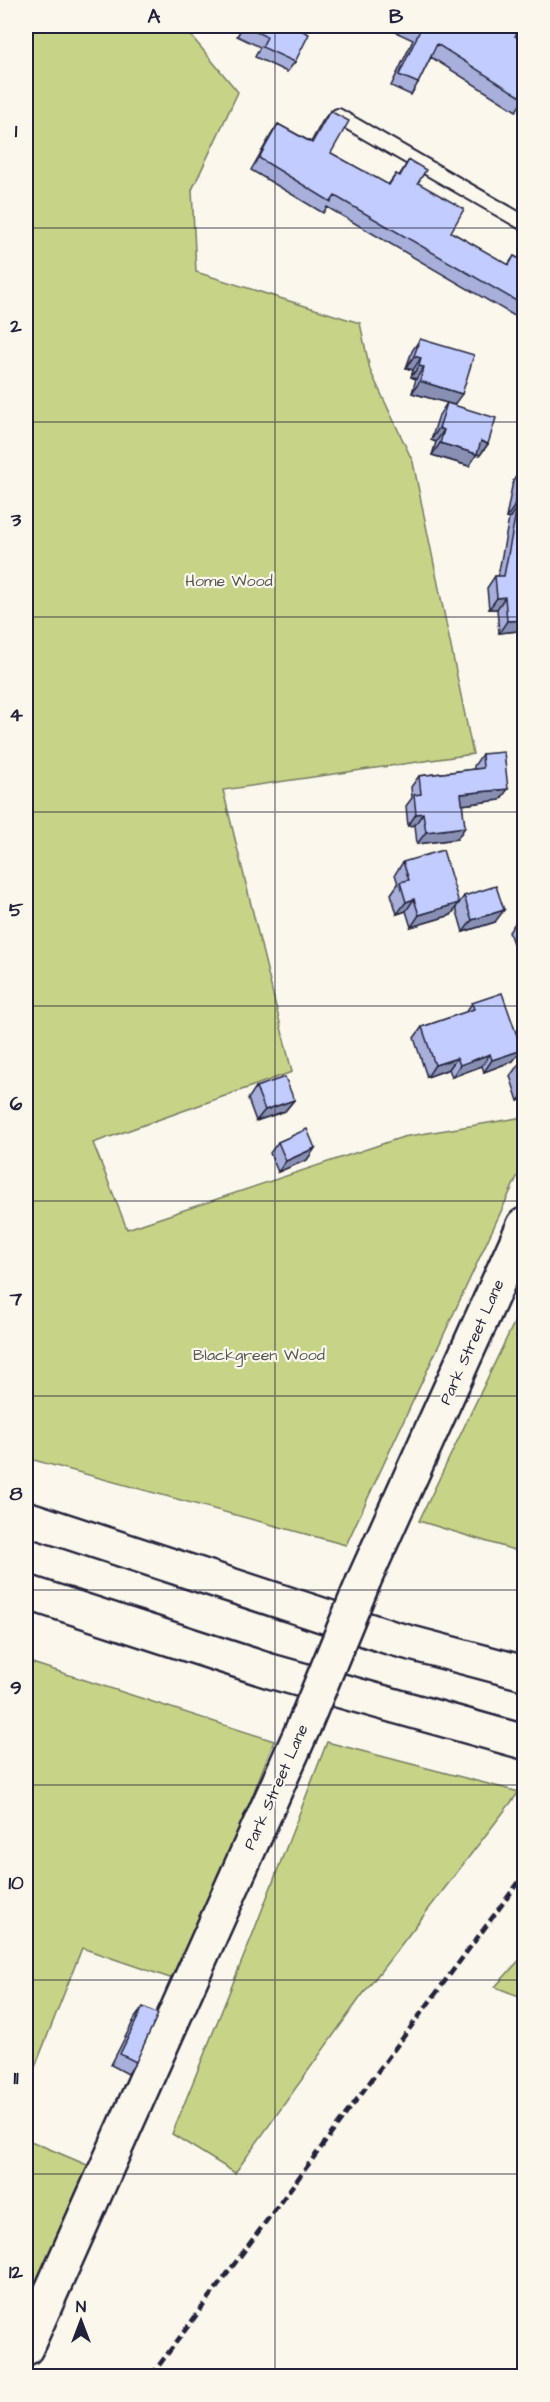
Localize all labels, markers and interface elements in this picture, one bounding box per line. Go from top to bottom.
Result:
text: A [148,3,161,31]
text: B [389,3,404,31]
text: 1 [15,117,18,145]
text: 2 [9,312,22,340]
text: 3 [10,506,22,534]
park label: Home Wood [185,570,273,592]
text: 4 [9,701,23,729]
text: 5 [9,896,24,924]
text: 6 [10,1090,23,1118]
street label: Park Street Lane [434,1276,510,1408]
text: 7 [9,1285,23,1313]
park label: Blackgreen Wood [193,1344,325,1367]
text: 8 [10,1480,23,1508]
text: 9 [10,1674,22,1702]
street label: Park Street Lane [238,1721,314,1853]
text: 10 [8,1869,24,1897]
text: 11 [13,2064,19,2092]
text: 12 [9,2258,24,2286]
north arrow [51,2291,111,2351]
text: N [76,2296,86,2318]

